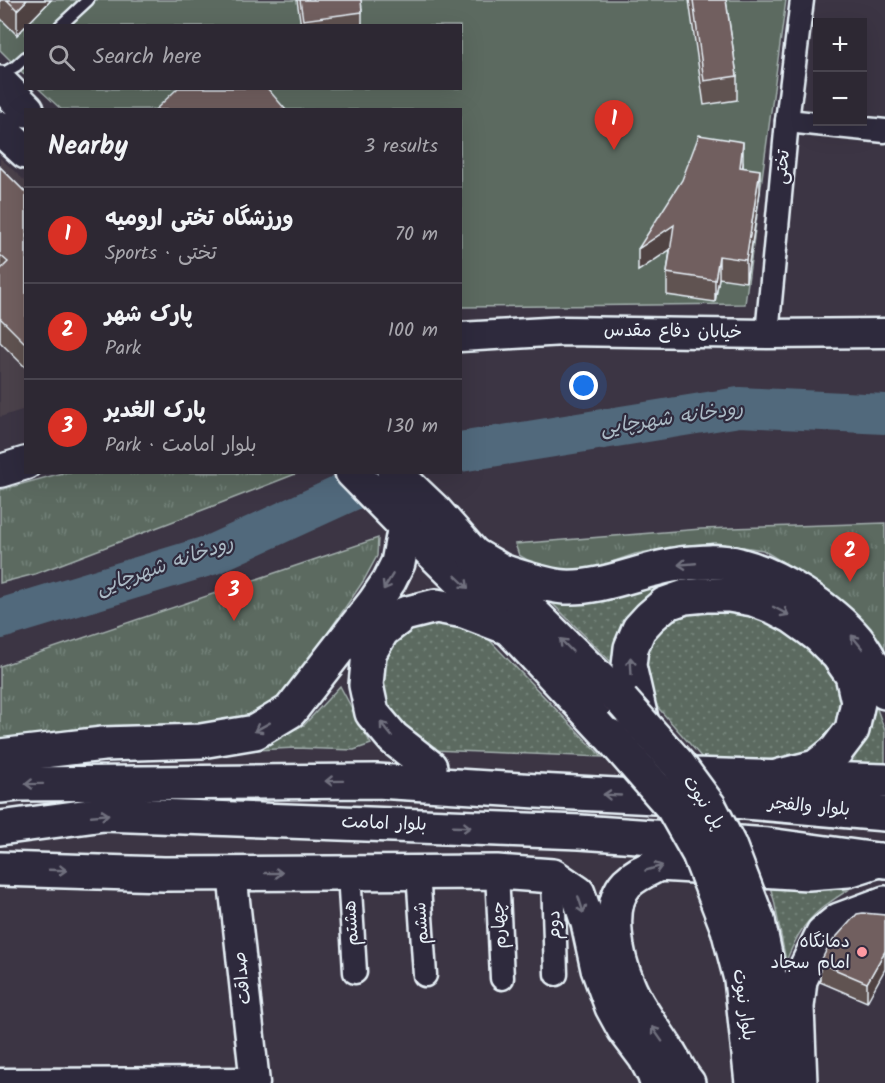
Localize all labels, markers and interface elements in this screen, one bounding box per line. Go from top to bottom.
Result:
map controls [813,18,867,126]
button: + [813,18,867,72]
search box [24,24,462,90]
text: Search here [93,40,201,75]
icon: search [45,41,78,74]
button: − [813,72,867,126]
pin: 1 [594,100,634,150]
text: Nearby [48,126,128,168]
text: 3 results [364,131,438,163]
street label: تختی [767,148,799,186]
text: ورزشگاه تختی ارومیه [105,202,294,237]
text: 1 [64,219,71,251]
text: 70 m [395,219,438,251]
text: Sports · تختی [105,238,217,270]
text: پارک شهر [105,298,192,333]
text: 2 [62,315,73,347]
text: 100 m [388,315,438,347]
street label: خیابان دفاع مقدس [603,316,743,348]
text: Park [105,333,141,365]
your location [569,371,598,400]
water label: رودخانه شهرچایی [599,393,746,445]
text: پارک الغدیر [105,394,206,429]
text: 3 [62,411,73,443]
text: 130 m [386,411,438,443]
text: Park · بلوار امامت [105,430,257,462]
water label: رودخانه شهرچایی [92,527,238,605]
pin: 2 [830,532,870,582]
one-way arrow [678,559,697,570]
pin: 3 [214,572,254,621]
one-way arrow [382,573,394,590]
one-way arrow [455,574,470,589]
one-way arrow [772,606,790,617]
one-way arrow [850,634,863,650]
one-way arrow [558,638,573,652]
one-way arrow [625,656,636,676]
one-way arrow [254,721,271,733]
one-way arrow [379,722,392,738]
street label: پل نبوت [674,770,732,836]
one-way arrow [324,776,344,787]
one-way arrow [24,778,44,790]
one-way arrow [603,789,623,800]
street label: بلوار والفجر [765,789,851,825]
street label: بلوار امامت [341,808,427,840]
one-way arrow [89,809,109,820]
one-way arrow [452,822,472,833]
one-way arrow [644,862,663,873]
one-way arrow [48,865,68,876]
one-way arrow [264,867,284,879]
one-way arrow [577,895,588,914]
street label: هشتم [336,899,368,947]
street label: ششم [406,901,438,945]
street label: چهارم [484,901,516,949]
street label: دوم [540,910,570,940]
place label: دمانگاه امام سجاد [770,928,850,978]
marker: دمانگاه امام سجاد [855,945,869,959]
street label: صداقت [226,950,260,1006]
street label: بلوار نبوت [724,967,762,1043]
one-way arrow [651,1026,663,1043]

